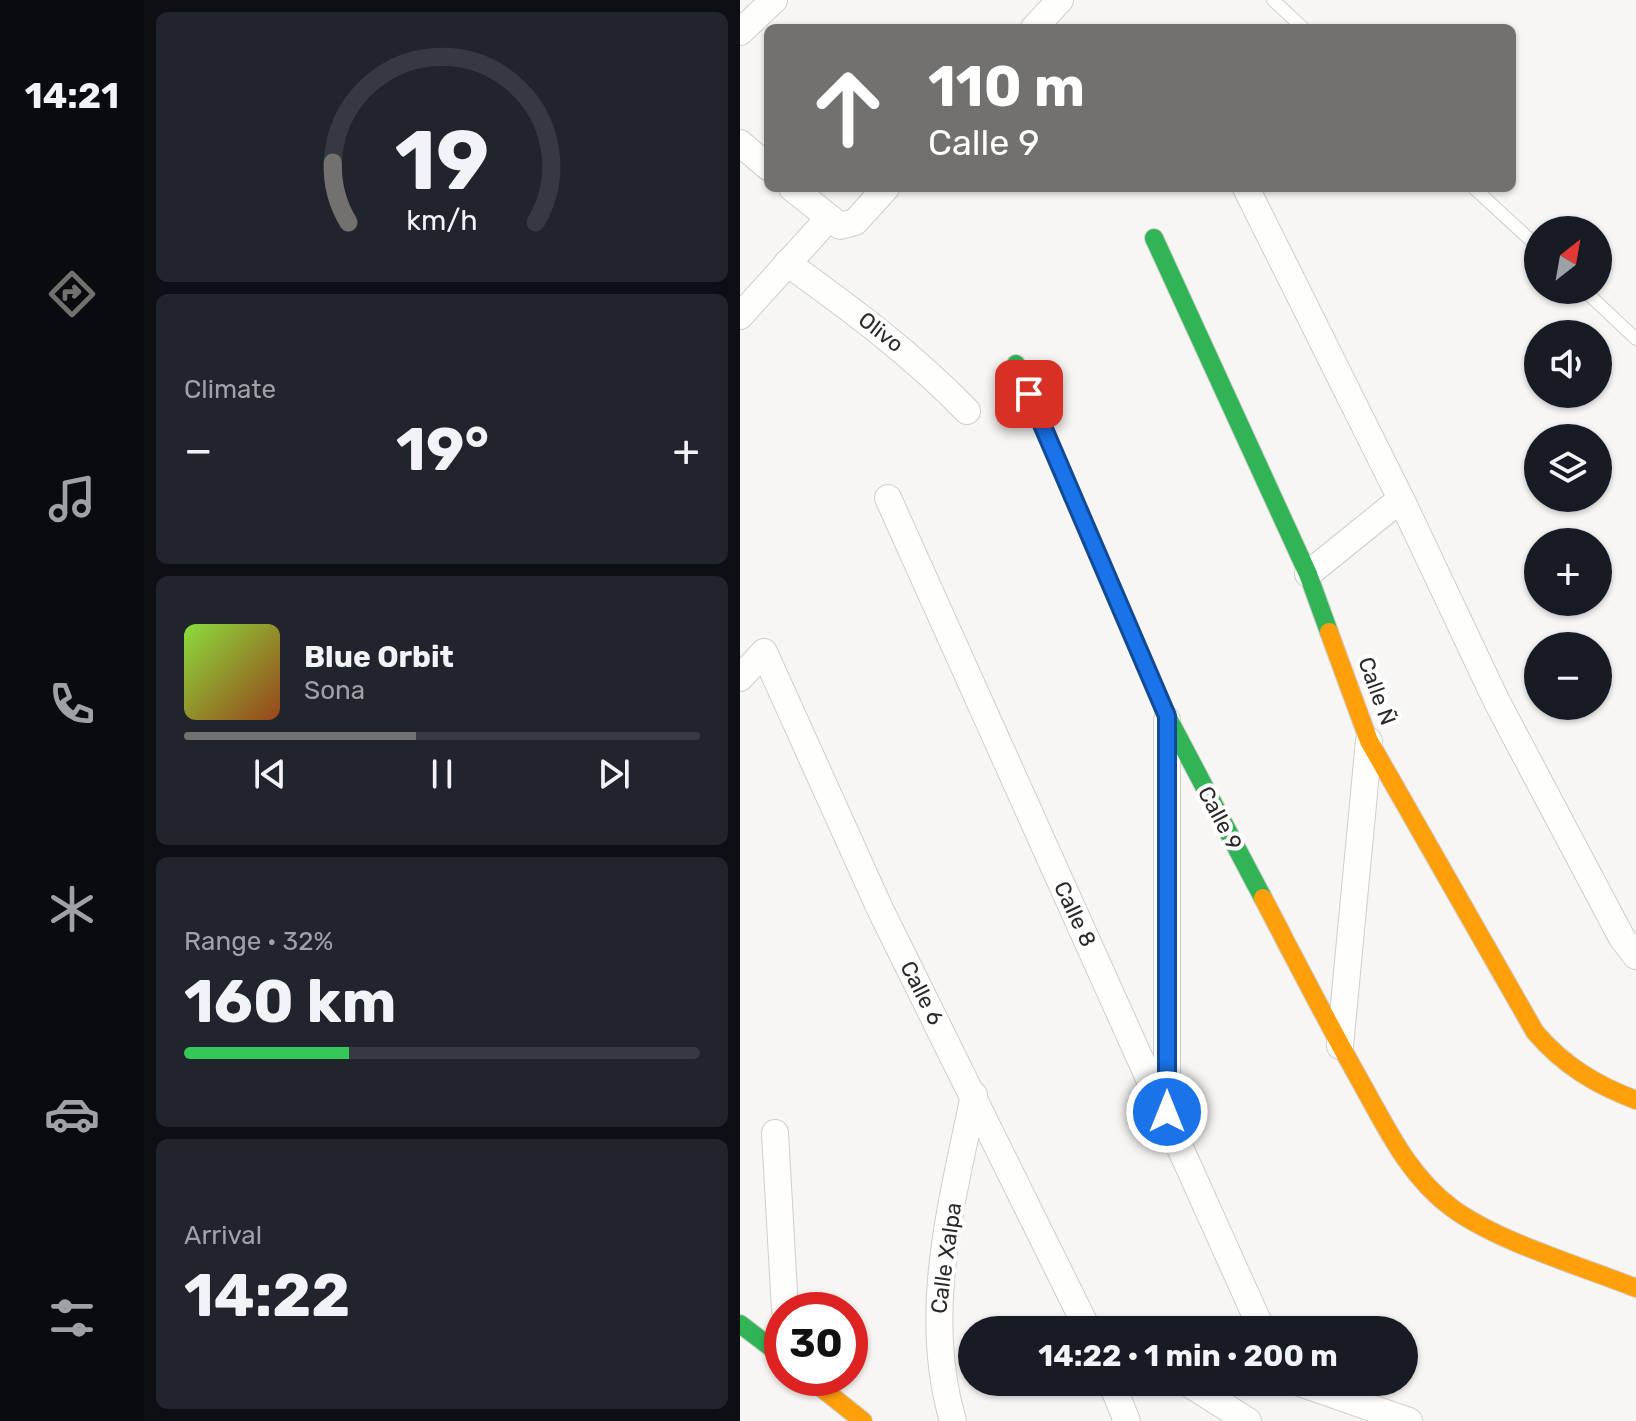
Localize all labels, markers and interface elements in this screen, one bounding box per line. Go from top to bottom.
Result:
text: 110 m [928,54,1085,120]
icon: ahead [796,56,900,160]
text: 14:21 [25,74,119,117]
text: 19 [395,110,489,209]
text: Calle 9 [928,121,1040,164]
text: km/h [406,203,478,237]
north arrow [1524,216,1612,304]
map controls [1524,216,1612,720]
icon: directions [44,266,100,322]
street label: Olivo [853,306,909,358]
button: sound [1524,320,1612,408]
pin [995,360,1063,428]
icon: arrive [1007,372,1051,416]
text: Climate [184,374,276,405]
text: 19° [396,414,489,485]
text: − [184,424,213,476]
text: + [673,424,700,476]
button: layers [1524,424,1612,512]
icon: music [44,471,100,527]
button: + [1524,528,1612,616]
button: − [1524,632,1612,720]
text: Blue Orbit [304,639,454,675]
street label: Calle Ñ [1352,653,1402,729]
text: Sona [304,675,365,706]
icon: phone [44,676,100,732]
icon: previous [248,752,292,796]
icon: pause [420,752,464,796]
icon: next [592,752,636,796]
street label: Calle 9 [1192,782,1248,854]
street label: Calle 8 [1048,877,1102,951]
icon: climate [44,881,100,937]
text: Range · 32% [184,926,333,957]
street label: Calle 6 [894,956,950,1030]
text: 160 km [184,966,397,1037]
position arrow [1125,1070,1209,1154]
icon: car [44,1086,100,1142]
street label: Calle Xalpa [925,1201,967,1315]
text: Arrival [184,1220,262,1251]
text: 14:22 [184,1260,350,1331]
icon: filters [44,1290,100,1346]
speed limit sign: 30 [764,1292,868,1396]
text: 14:22 · 1 min · 200 m [1038,1338,1338,1374]

